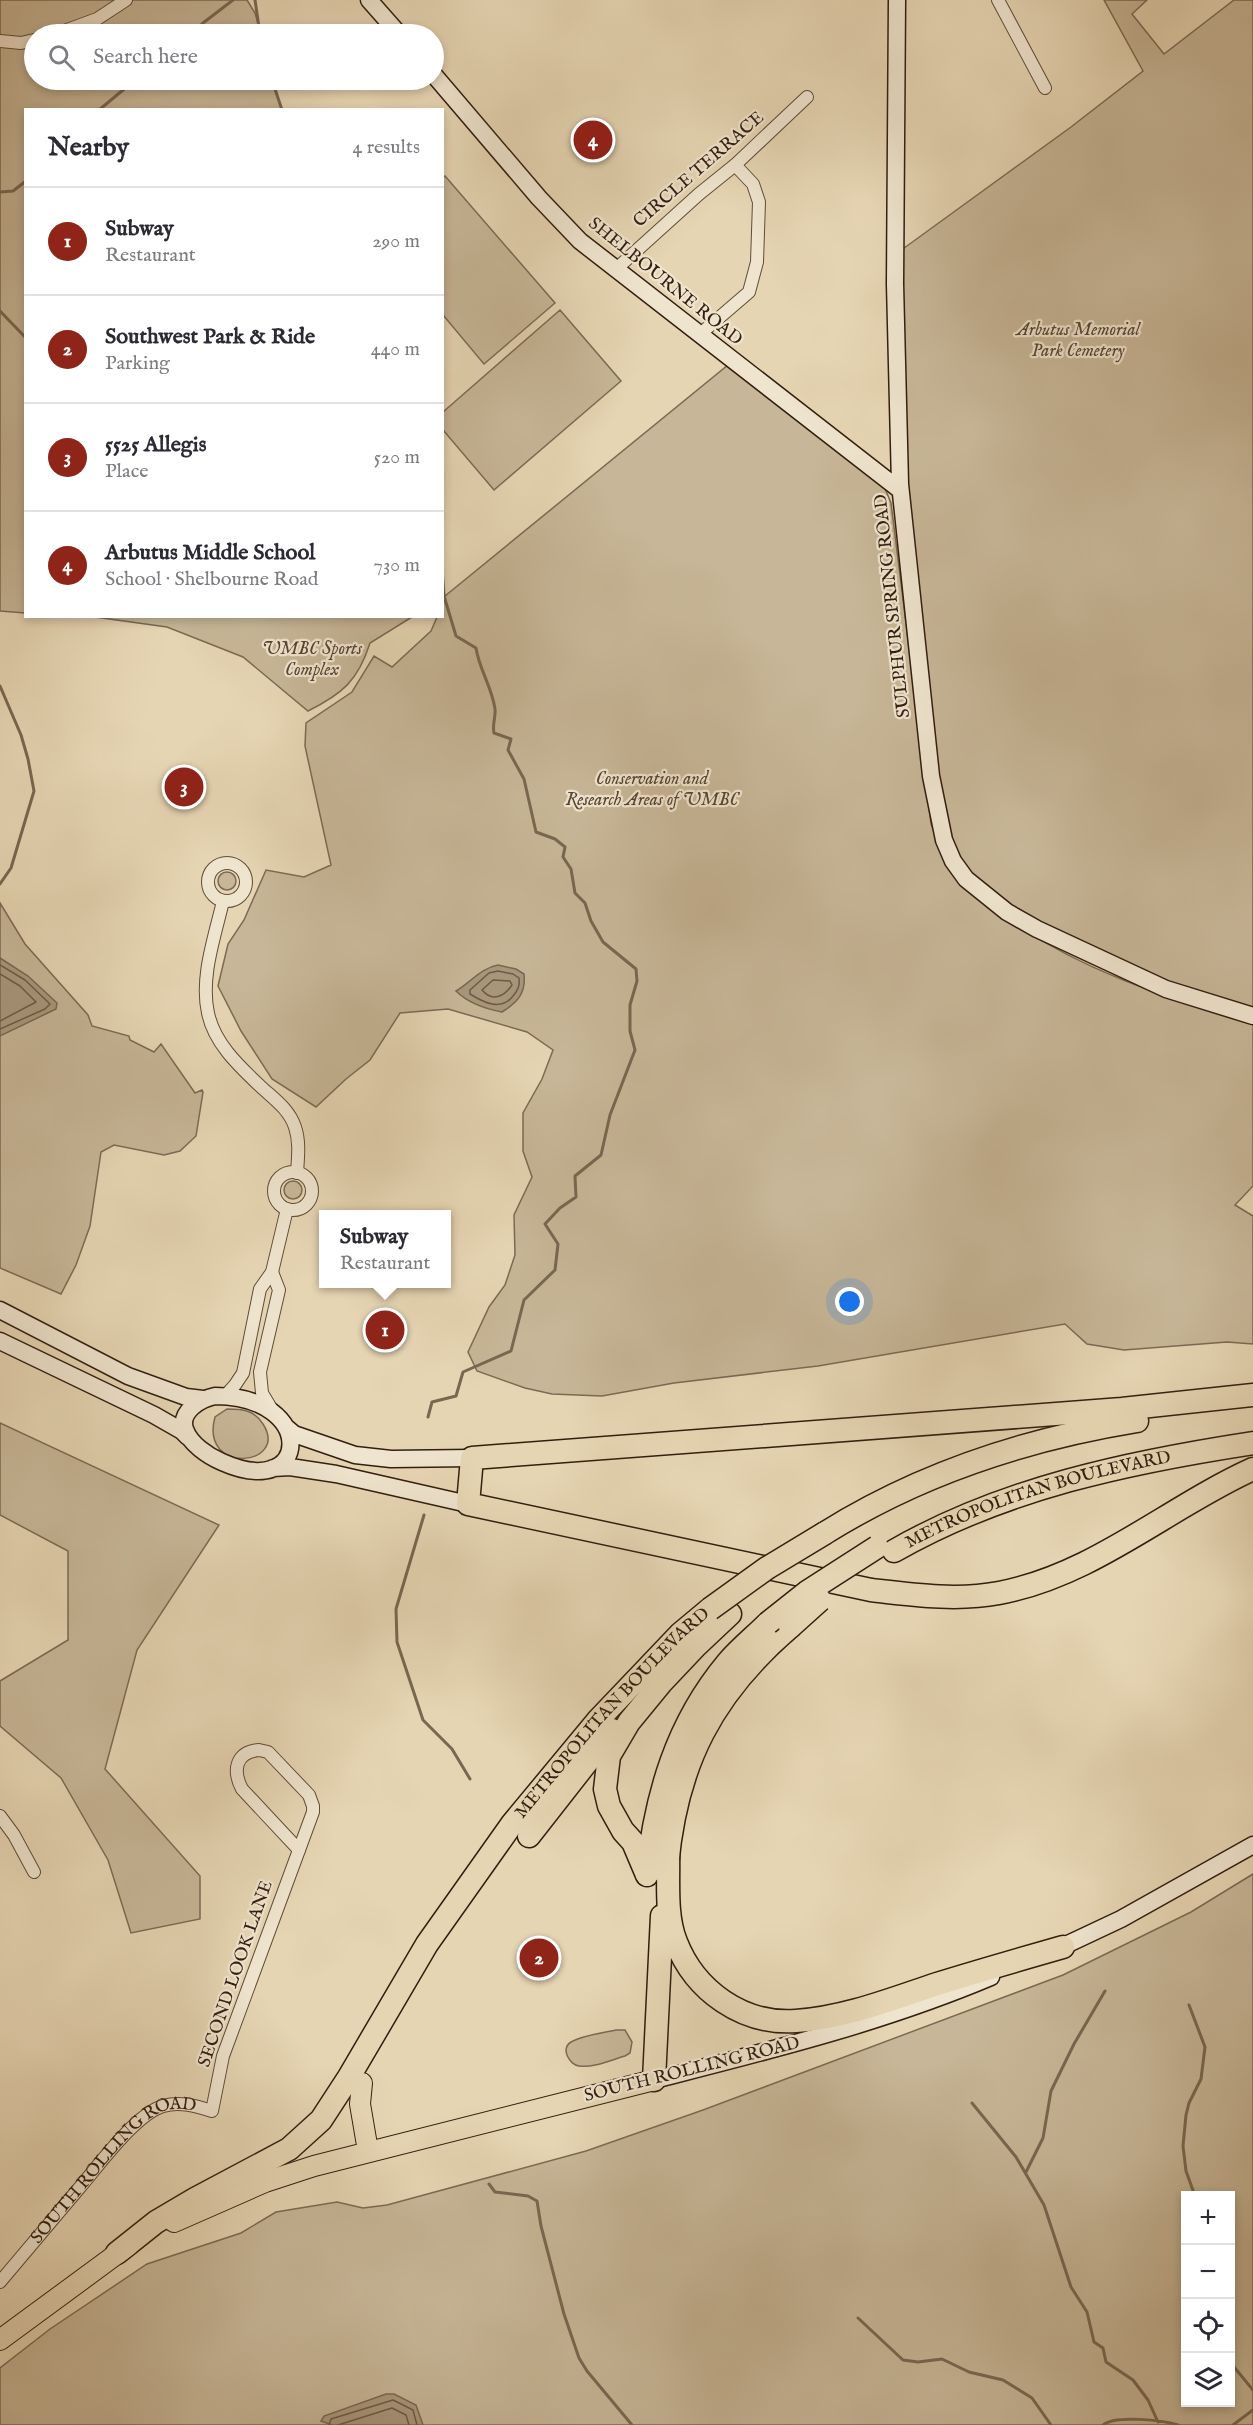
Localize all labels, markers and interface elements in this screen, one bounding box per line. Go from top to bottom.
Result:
search box [24,24,444,90]
icon: search [45,41,78,74]
text: Search here [93,43,198,71]
street label: CIRCLE TERRACE [629,107,769,233]
pin: 4 [574,118,612,162]
text: Nearby [48,131,129,164]
text: 4 results [353,135,420,160]
street label: SHELBOURNE ROAD [583,213,747,351]
text: Subway [105,215,174,243]
text: 1 [64,229,71,254]
text: 290 m [372,229,420,254]
text: Restaurant [105,243,196,268]
park label: Arbutus Memorial Park Cemetery [1014,319,1141,363]
text: Southwest Park & Ride [105,323,315,351]
text: 2 [63,337,72,362]
text: 440 m [371,337,420,362]
text: Parking [105,351,170,376]
text: 5525 Allegis [105,431,206,459]
text: 3 [64,445,71,470]
text: 520 m [374,445,420,470]
text: Place [105,459,148,484]
street label: SULPHUR SPRING ROAD [870,493,916,719]
text: Arbutus Middle School [105,539,315,567]
text: 4 [63,553,72,578]
text: 730 m [374,553,420,578]
text: School · Shelbourne Road [105,567,319,592]
park label: UMBC Sports Complex [262,638,363,682]
pin: 3 [164,764,204,810]
park label: Conservation and Research Areas of UMBC [565,768,741,812]
popup [319,1210,451,1288]
text: Subway [340,1223,408,1251]
text: Restaurant [340,1251,430,1276]
your location [835,1287,864,1316]
pin: 1 [366,1308,404,1352]
street label: METROPOLITAN BOULEVARD [901,1446,1173,1554]
street label: METROPOLITAN BOULEVARD [510,1603,714,1823]
street label: SECOND LOOK LANE [193,1878,279,2070]
pin: 2 [520,1936,558,1980]
street label: SOUTH ROLLING ROAD [582,2032,802,2108]
street label: SOUTH ROLLING ROAD [26,2092,198,2249]
map controls [1181,2191,1235,2407]
button: + [1181,2191,1235,2245]
button: − [1181,2245,1235,2299]
button: locate [1181,2299,1235,2353]
button: layers [1181,2353,1235,2407]

